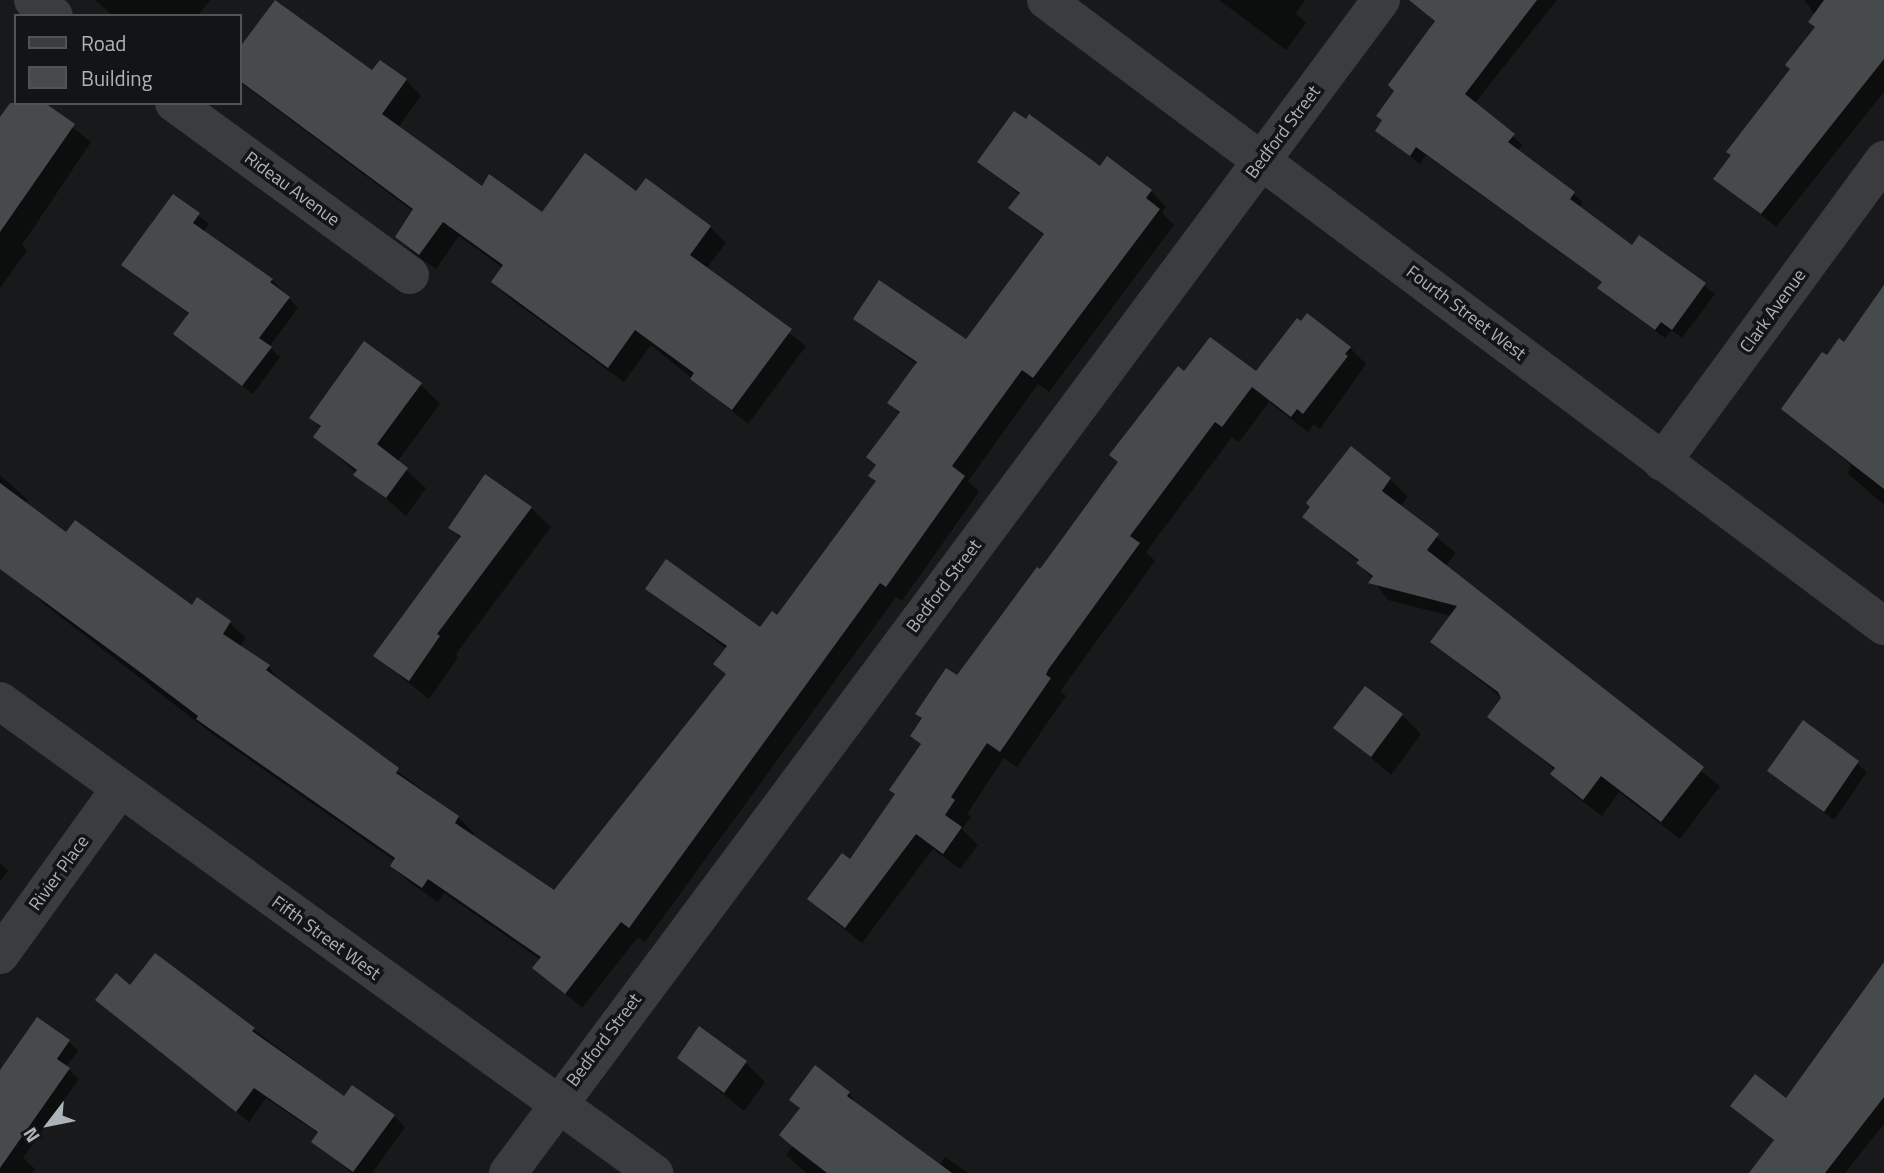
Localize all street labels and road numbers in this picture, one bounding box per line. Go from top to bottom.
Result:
street label: Bedford Street [1241,81,1325,183]
street label: Rideau Avenue [240,147,344,231]
street label: Fourth Street West [1402,261,1530,365]
street label: Clark Avenue [1735,265,1811,357]
street label: Bedford Street [902,535,986,637]
street label: Rivier Place [25,831,93,915]
street label: Fifth Street West [267,891,385,985]
street label: Bedford Street [562,989,646,1091]

